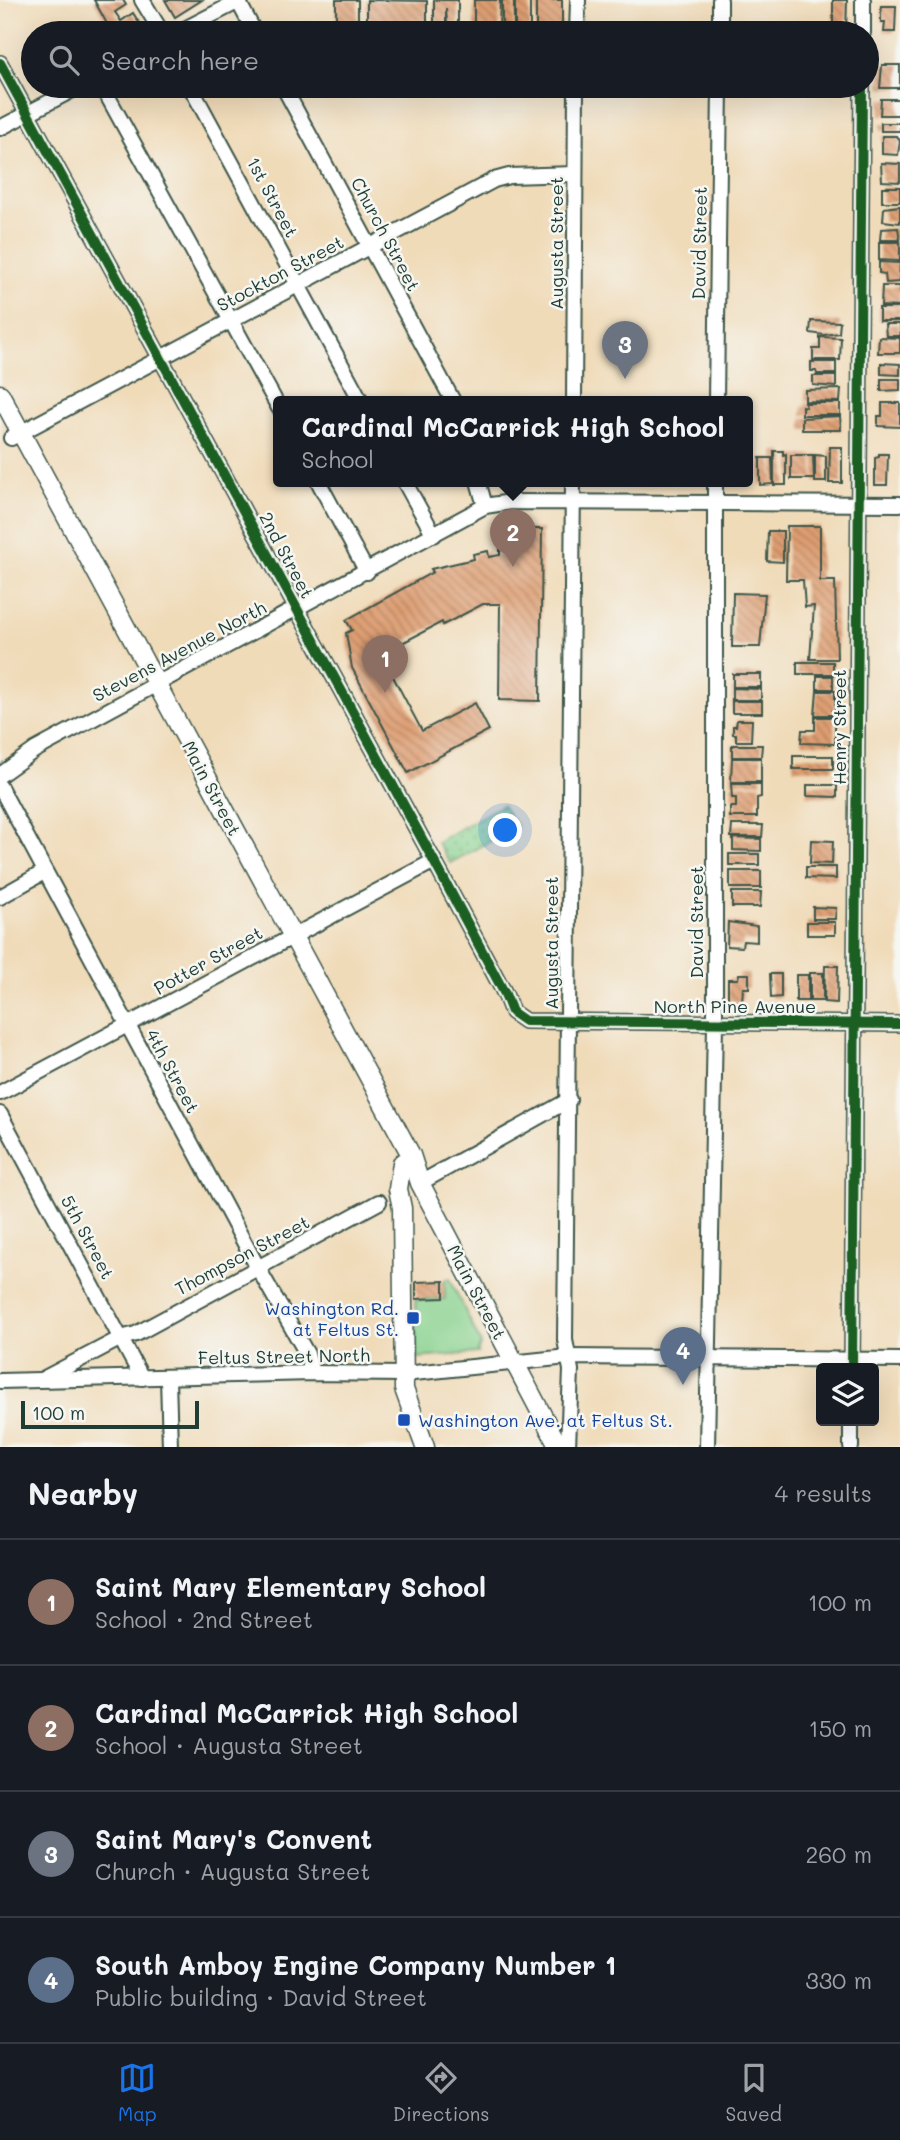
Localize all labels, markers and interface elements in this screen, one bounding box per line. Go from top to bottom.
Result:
search box [21,21,879,98]
icon: search [45,41,83,79]
text: Search here [101,43,259,77]
street label: 1st Street [242,153,304,241]
street label: Church Street [346,173,426,295]
street label: Augusta Street [544,176,568,310]
street label: David Street [686,186,712,300]
street label: Stockton Street [212,229,348,317]
pin: 3 [602,321,648,379]
popup [273,396,753,487]
text: Cardinal McCarrick High School [301,410,725,444]
text: School [301,444,374,474]
street label: 2nd Street [254,508,320,602]
pin: 2 [490,509,536,567]
street label: Stevens Avenue North [88,595,270,707]
pin: 1 [362,635,408,693]
street label: Henry Street [827,669,851,785]
street label: Main Street [177,736,247,840]
your location [488,813,522,847]
street label: David Street [684,865,708,979]
street label: Augusta Street [539,876,563,1010]
street label: Potter Street [149,920,267,1000]
street label: North Pine Avenue [654,994,816,1018]
street label: 4th Street [141,1025,205,1117]
street label: 5th Street [56,1191,120,1283]
street label: Thompson Street [171,1209,313,1301]
street label: Main Street [442,1240,512,1344]
place label: Washington Rd. at Feltus St. [265,1296,399,1341]
marker: Washington Rd. at Feltus St. [405,1310,421,1326]
pin: 4 [660,1327,706,1385]
street label: Feltus Street North [198,1342,370,1370]
map controls [816,1363,879,1426]
button: layers [816,1363,879,1426]
scale bar [21,1398,200,1430]
text: 100 m [32,1400,85,1425]
place label: Washington Ave. at Feltus St. [418,1408,673,1432]
marker: Washington Ave. at Feltus St. [396,1412,412,1428]
text: Nearby [28,1473,138,1513]
text: 4 results [775,1478,872,1508]
text: Saint Mary Elementary School [95,1570,486,1604]
text: 1 [46,1587,56,1617]
text: 100 m [808,1587,872,1617]
text: School · 2nd Street [95,1604,313,1634]
text: Cardinal McCarrick High School [95,1696,518,1730]
text: 2 [45,1713,57,1743]
text: 150 m [808,1713,872,1743]
text: School · Augusta Street [95,1730,363,1760]
text: Saint Mary's Convent [95,1822,372,1856]
text: 3 [44,1839,58,1869]
text: 260 m [805,1839,872,1869]
text: Church · Augusta Street [95,1856,370,1886]
text: South Amboy Engine Company Number 1 [95,1948,616,1982]
text: 4 [44,1965,58,1995]
text: 330 m [805,1965,872,1995]
text: Public building · David Street [95,1982,427,2012]
tab: Map [118,2059,157,2126]
tab: Directions [393,2059,489,2126]
tab: Saved [726,2059,782,2126]

